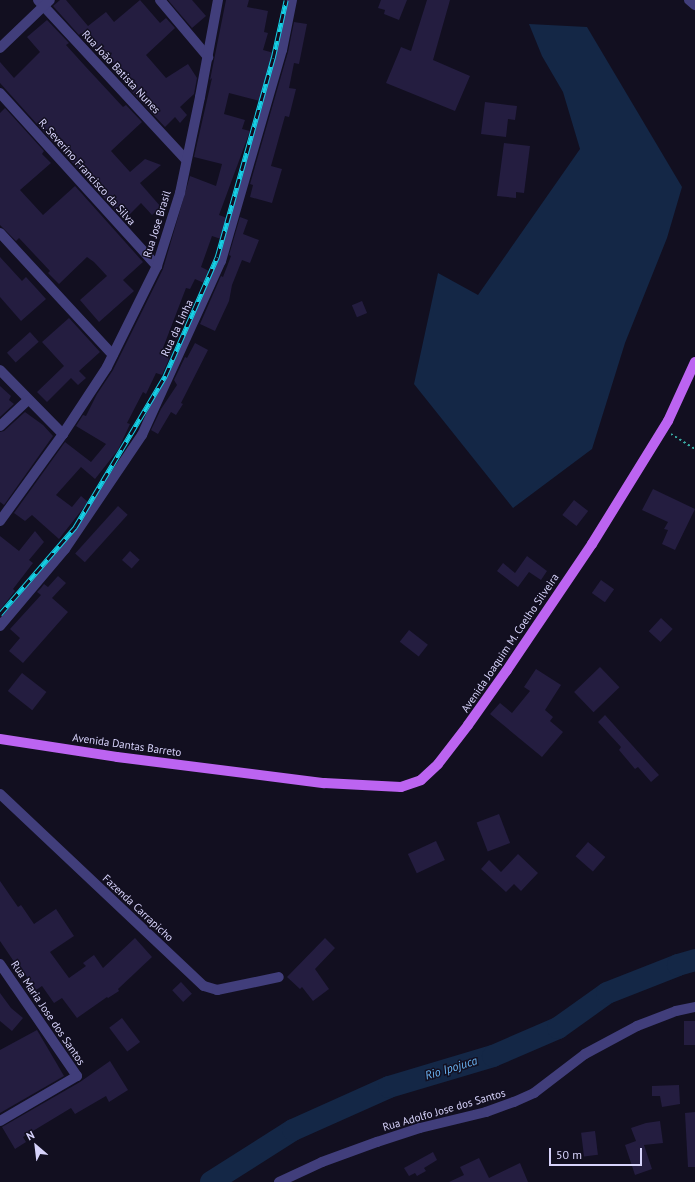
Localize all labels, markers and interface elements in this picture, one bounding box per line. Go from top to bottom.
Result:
street label: Rua João Batista Nunes [79,28,163,116]
street label: R. Severino Francisco da Silva [35,116,139,228]
street label: Rua Jose Brasil [141,189,173,259]
street label: Rua da Linha [158,297,196,359]
street label: Avenida Joaquim M. Coelho Silveira [458,571,562,715]
street label: Avenida Dantas Barreto [72,731,182,759]
street label: Fazenda Carrapicho [100,872,176,944]
street label: Rua Maria Jose dos Santos [8,958,88,1068]
water label: Rio Ipojuca [423,1053,479,1083]
street label: Rua Adolfo Jose dos Santos [381,1086,507,1134]
north arrow [16,1126,56,1166]
text: N [24,1128,37,1143]
scale bar [551,1140,644,1166]
text: 50 m [556,1147,582,1162]

